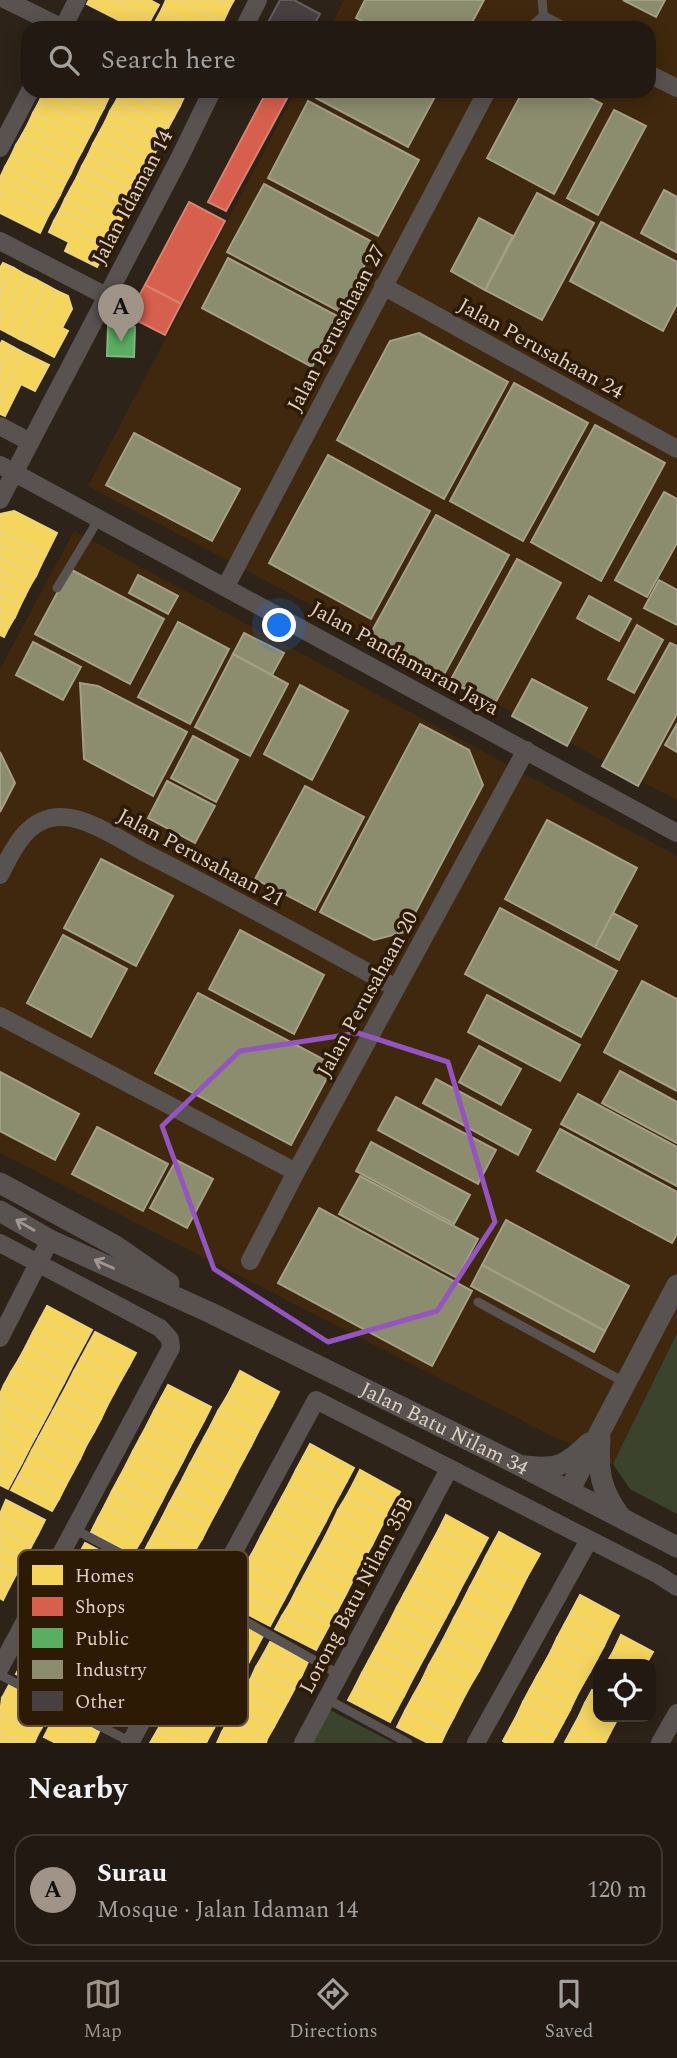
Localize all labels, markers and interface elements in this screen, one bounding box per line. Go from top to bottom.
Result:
search box [21,21,656,98]
text: Search here [101,40,236,80]
icon: search [45,41,83,79]
street label: Jalan Idaman 14 [84,124,182,271]
street label: Jalan Perusahaan 27 [279,239,394,418]
pin: A [98,284,144,342]
street label: Jalan Perusahaan 24 [452,290,630,408]
street label: Jalan Pandamaran Jaya [304,594,505,725]
your location [262,608,296,642]
street label: Jalan Perusahaan 21 [111,800,290,915]
street label: Jalan Perusahaan 20 [309,906,427,1083]
one-way arrow [16,1218,36,1232]
one-way arrow [94,1257,115,1270]
street label: Jalan Batu Nilam 34 [354,1374,535,1485]
street label: Lorong Batu Nilam 35B [291,1491,423,1700]
legend [18,1550,248,1726]
text: Homes [75,1562,134,1591]
text: Shops [75,1593,125,1622]
text: Public [75,1625,129,1654]
text: Industry [75,1656,147,1685]
map controls [593,1659,656,1722]
button: locate [593,1659,656,1722]
text: Other [75,1688,125,1717]
text: Nearby [28,1766,127,1812]
text: Surau [97,1853,167,1893]
text: A [44,1873,62,1908]
text: 120 m [587,1873,647,1908]
text: Mosque · Jalan Idaman 14 [97,1893,358,1928]
tab: Map [84,1975,122,2046]
tab: Directions [289,1975,378,2046]
tab: Saved [545,1975,593,2046]

